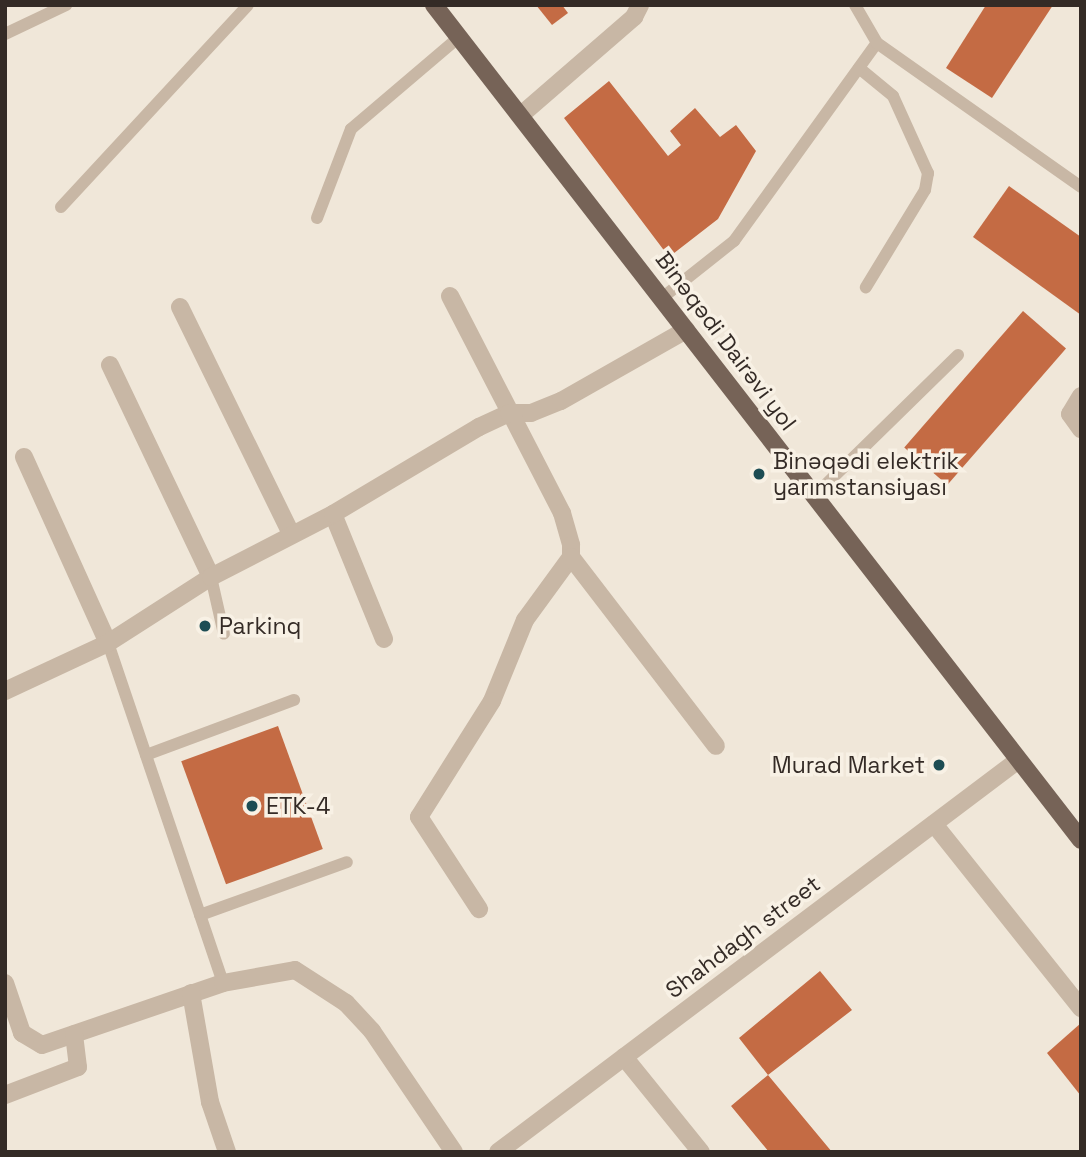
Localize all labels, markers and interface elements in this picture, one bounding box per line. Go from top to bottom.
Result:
street label: Binəqədi Dairəvi yol [650,246,802,436]
place label: Binəqədi elektrik yarımstansiyası [773,447,959,501]
marker: Binəqədi elektrik yarımstansiyası [751,466,767,482]
place label: Parkinq [219,612,301,640]
marker: Parkinq [197,618,213,634]
place label: Murad Market [772,751,925,779]
marker: Murad Market [931,757,947,773]
place label: ETK-4 [266,792,330,820]
marker: ETK-4 [244,798,260,814]
street label: Shahdagh street [660,870,826,1004]

